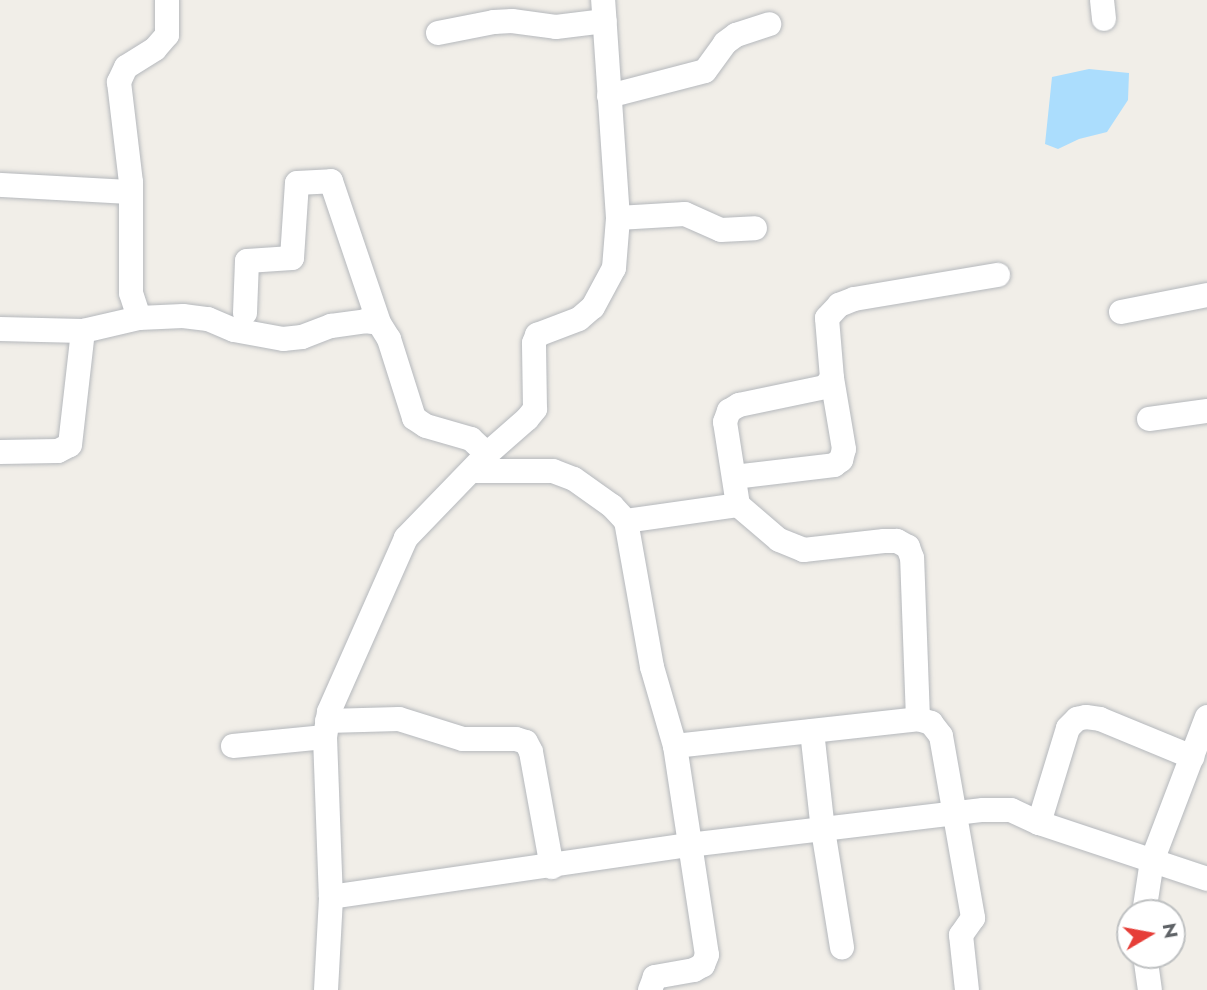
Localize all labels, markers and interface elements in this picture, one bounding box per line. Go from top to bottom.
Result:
north arrow [1116,899,1186,969]
text: N [1156,921,1185,940]

